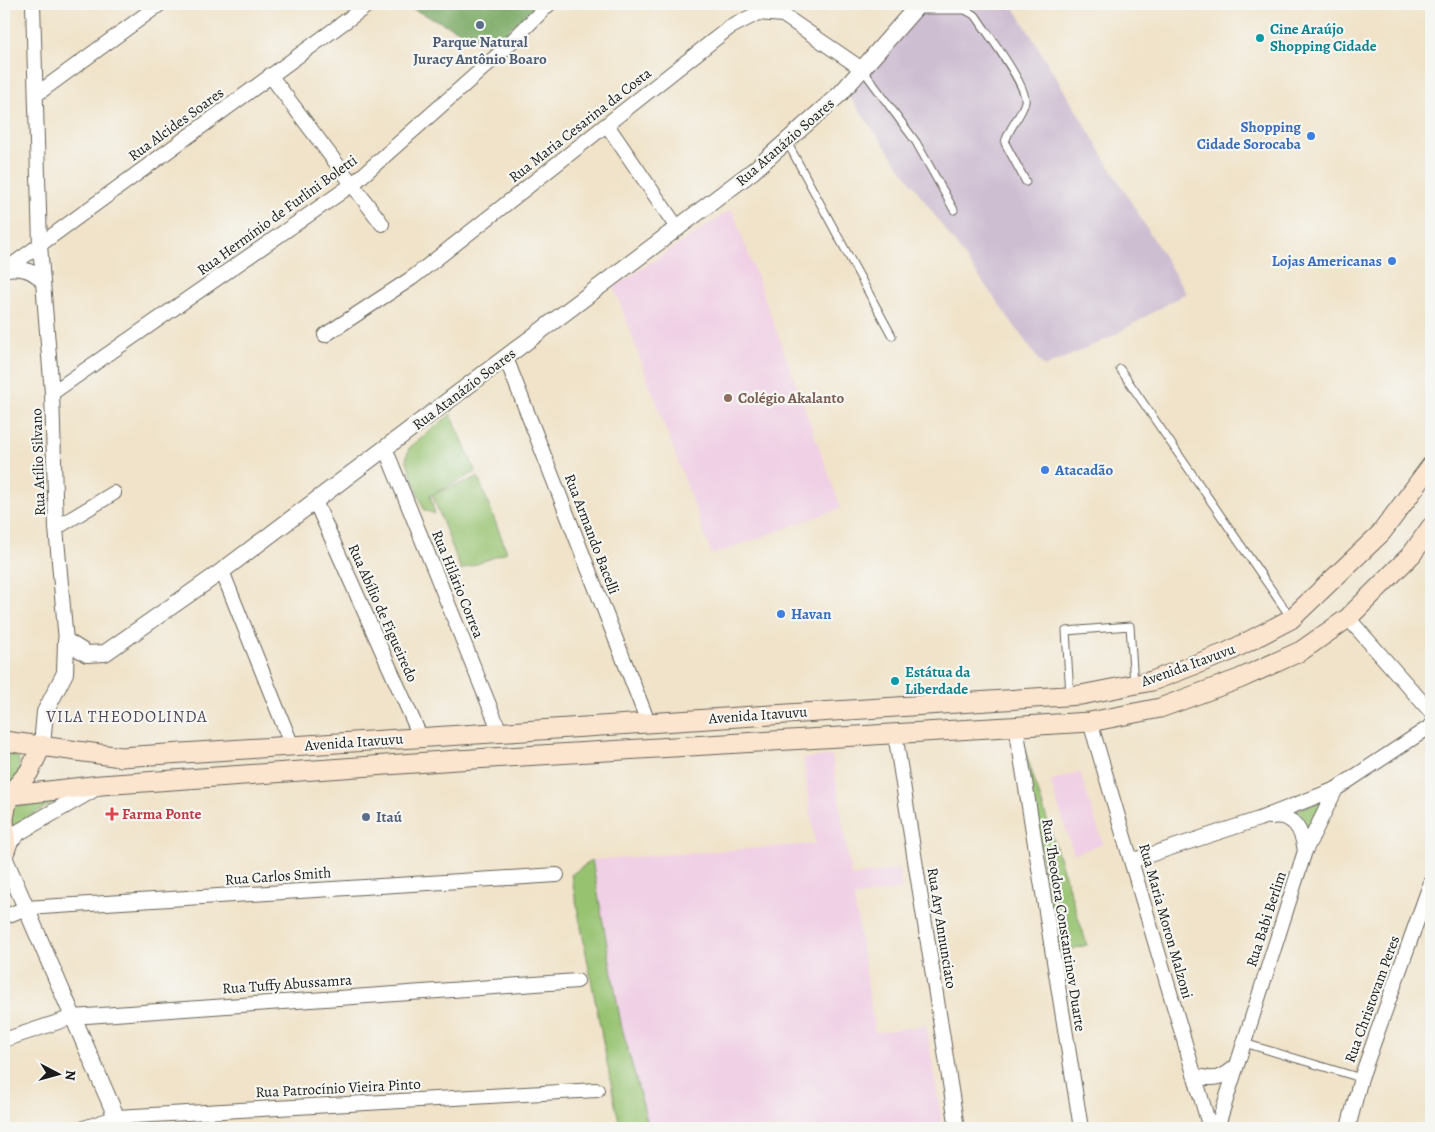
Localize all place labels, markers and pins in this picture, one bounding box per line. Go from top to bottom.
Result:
marker: Parque Natural Juracy Antônio Boaro [474,19,486,31]
place label: Cine Araújo Shopping Cidade [1270,19,1377,56]
place label: Parque Natural Juracy Antônio Boaro [413,32,547,69]
marker: Cine Araújo Shopping Cidade [1254,32,1266,44]
place label: Shopping Cidade Sorocaba [1197,117,1302,154]
marker: Shopping Cidade Sorocaba [1305,130,1317,142]
place label: Lojas Americanas [1272,251,1382,271]
marker: Lojas Americanas [1386,255,1398,267]
place label: Colégio Akalanto [738,388,844,408]
marker: Colégio Akalanto [722,392,734,404]
place label: Atacadão [1054,460,1113,480]
marker: Atacadão [1039,464,1051,476]
place label: Havan [791,604,832,624]
marker: Havan [775,608,787,620]
place label: Estátua da Liberdade [905,662,971,699]
marker: Estátua da Liberdade [889,675,901,687]
place label: Farma Ponte [122,804,201,824]
place label: Itaú [376,807,403,827]
marker: Farma Ponte [106,808,118,820]
marker: Itaú [360,811,372,823]

